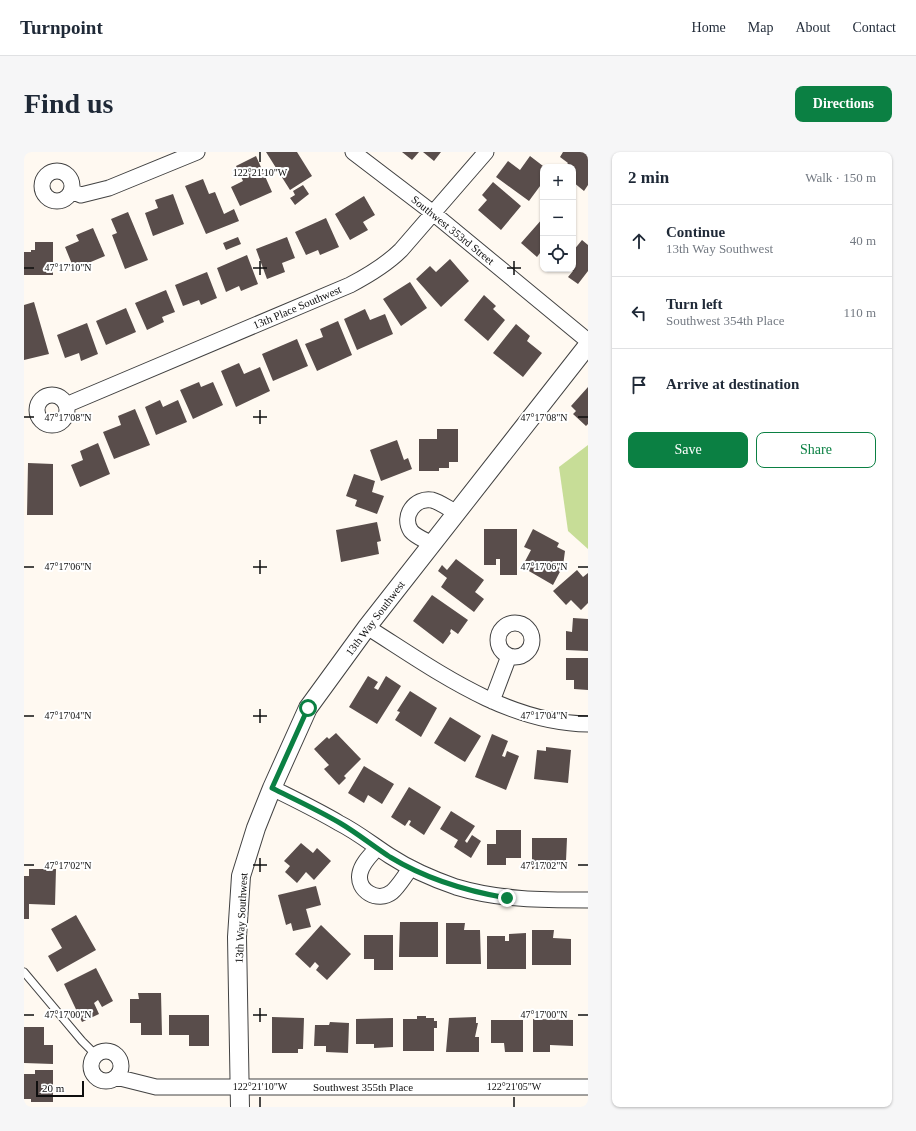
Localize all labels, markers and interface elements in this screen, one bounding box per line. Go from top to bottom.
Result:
text: Turnpoint [20,17,103,38]
text: Home [692,20,726,35]
text: Map [748,20,773,35]
text: About [795,20,830,35]
text: Contact [852,20,896,35]
button: Directions [795,86,892,122]
text: Find us [24,88,114,119]
map controls [540,164,576,272]
button: + [540,164,576,200]
text: 122°21'10"W [233,167,288,178]
text: 2 min [628,168,669,187]
text: Walk · 150 m [805,170,876,185]
street label: Southwest 353rd Street [409,193,497,267]
button: − [540,200,576,236]
text: Continue [666,224,725,240]
icon: ahead [628,230,650,252]
text: 40 m [850,233,876,248]
button: locate [540,236,576,272]
text: 13th Way Southwest [666,241,773,256]
text: 47°17'10"N [44,262,92,273]
street label: 13th Place Southwest [251,283,343,331]
text: Turn left [666,296,723,312]
icon: left [628,302,650,324]
text: 110 m [844,305,876,320]
text: Southwest 354th Place [666,313,784,328]
icon: arrive [628,374,650,396]
text: Arrive at destination [666,376,799,392]
text: 47°17'08"N [44,412,92,423]
text: 47°17'08"N [520,412,568,423]
button: Save [628,432,748,468]
button: Share [756,432,876,468]
text: 47°17'06"N [44,561,92,572]
text: 47°17'06"N [520,561,568,572]
street label: 13th Way Southwest [343,578,407,658]
route start [299,699,317,717]
text: 47°17'04"N [44,710,92,721]
text: 47°17'04"N [520,710,568,721]
text: 47°17'02"N [44,860,92,871]
text: 47°17'02"N [520,860,568,871]
street label: 13th Way Southwest [233,872,249,964]
route end [498,889,516,907]
text: 47°17'00"N [44,1009,92,1020]
text: 47°17'00"N [520,1009,568,1020]
scale bar [36,1079,84,1098]
text: 122°21'10"W [233,1081,288,1092]
street label: Southwest 355th Place [313,1081,413,1093]
text: 122°21'05"W [487,1081,542,1092]
text: 20 m [42,1082,64,1094]

